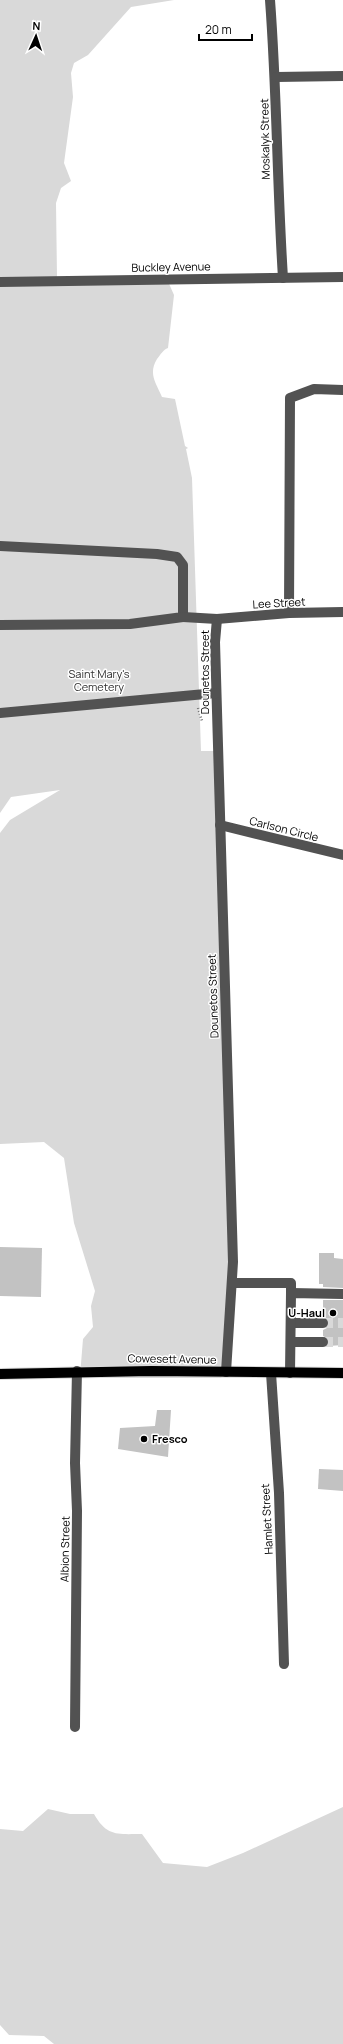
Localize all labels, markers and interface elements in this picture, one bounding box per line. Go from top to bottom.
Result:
north arrow [16,16,56,56]
scale bar [199,16,252,42]
text: N [32,18,41,33]
text: 20 m [205,21,232,38]
street label: Moskalyk Street [256,98,273,180]
street label: Buckley Avenue [131,258,211,275]
street label: Lee Street [252,594,306,611]
street label: Dounetos Street [197,630,212,714]
park label: Saint Mary's Cemetery [69,666,130,694]
street label: Carlson Circle [248,813,321,844]
street label: Dounetos Street [204,954,221,1038]
place label: U-Haul [288,1305,325,1320]
marker: U-Haul [328,1308,338,1318]
street label: Cowesett Avenue [127,1350,217,1367]
place label: Fresco [152,1431,188,1446]
marker: Fresco [139,1434,149,1444]
street label: Hamlet Street [257,1483,276,1555]
street label: Albion Street [56,1516,73,1582]

